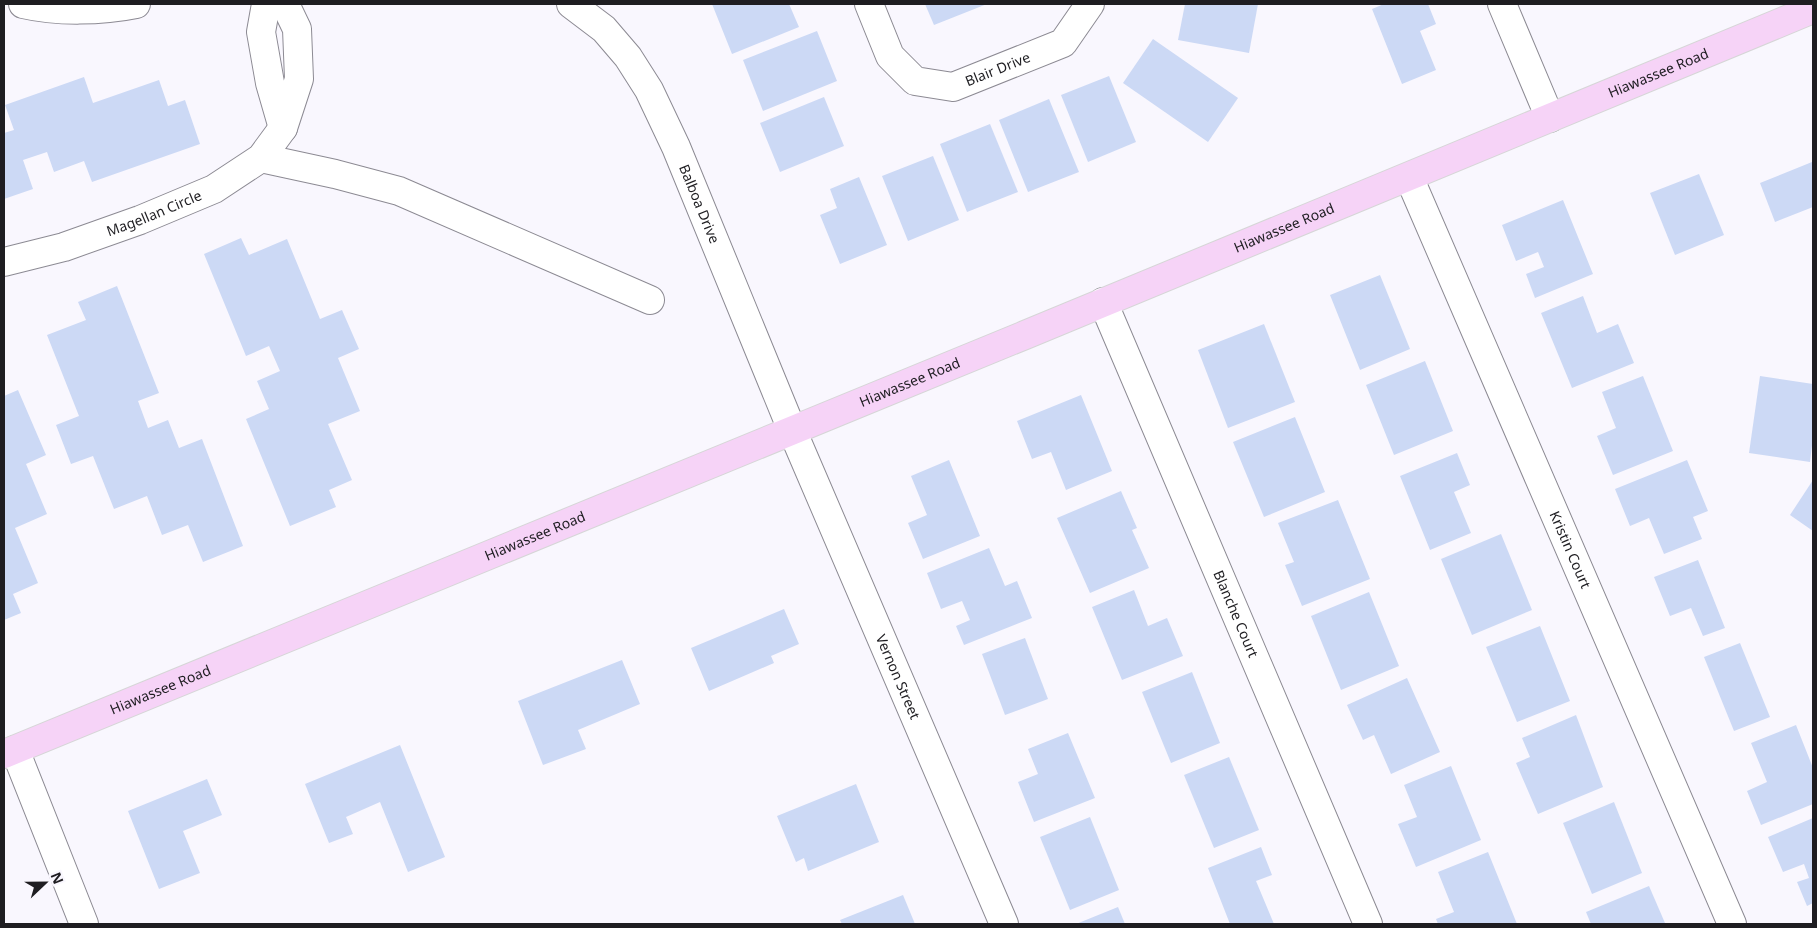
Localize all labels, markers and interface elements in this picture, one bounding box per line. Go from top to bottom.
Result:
street label: Hiawassee Road [1605,43,1711,102]
street label: Blair Drive [962,47,1033,90]
street label: Balboa Drive [675,161,725,246]
street label: Magellan Circle [104,185,204,240]
street label: Hiawassee Road [1231,198,1337,257]
street label: Hiawassee Road [856,353,963,411]
street label: Hiawassee Road [482,506,588,565]
street label: Kristin Court [1545,508,1596,591]
street label: Blanche Court [1209,567,1263,660]
street label: Vernon Street [872,631,925,722]
street label: Hiawassee Road [107,660,213,719]
north arrow [20,858,70,908]
text: N [47,869,68,887]

